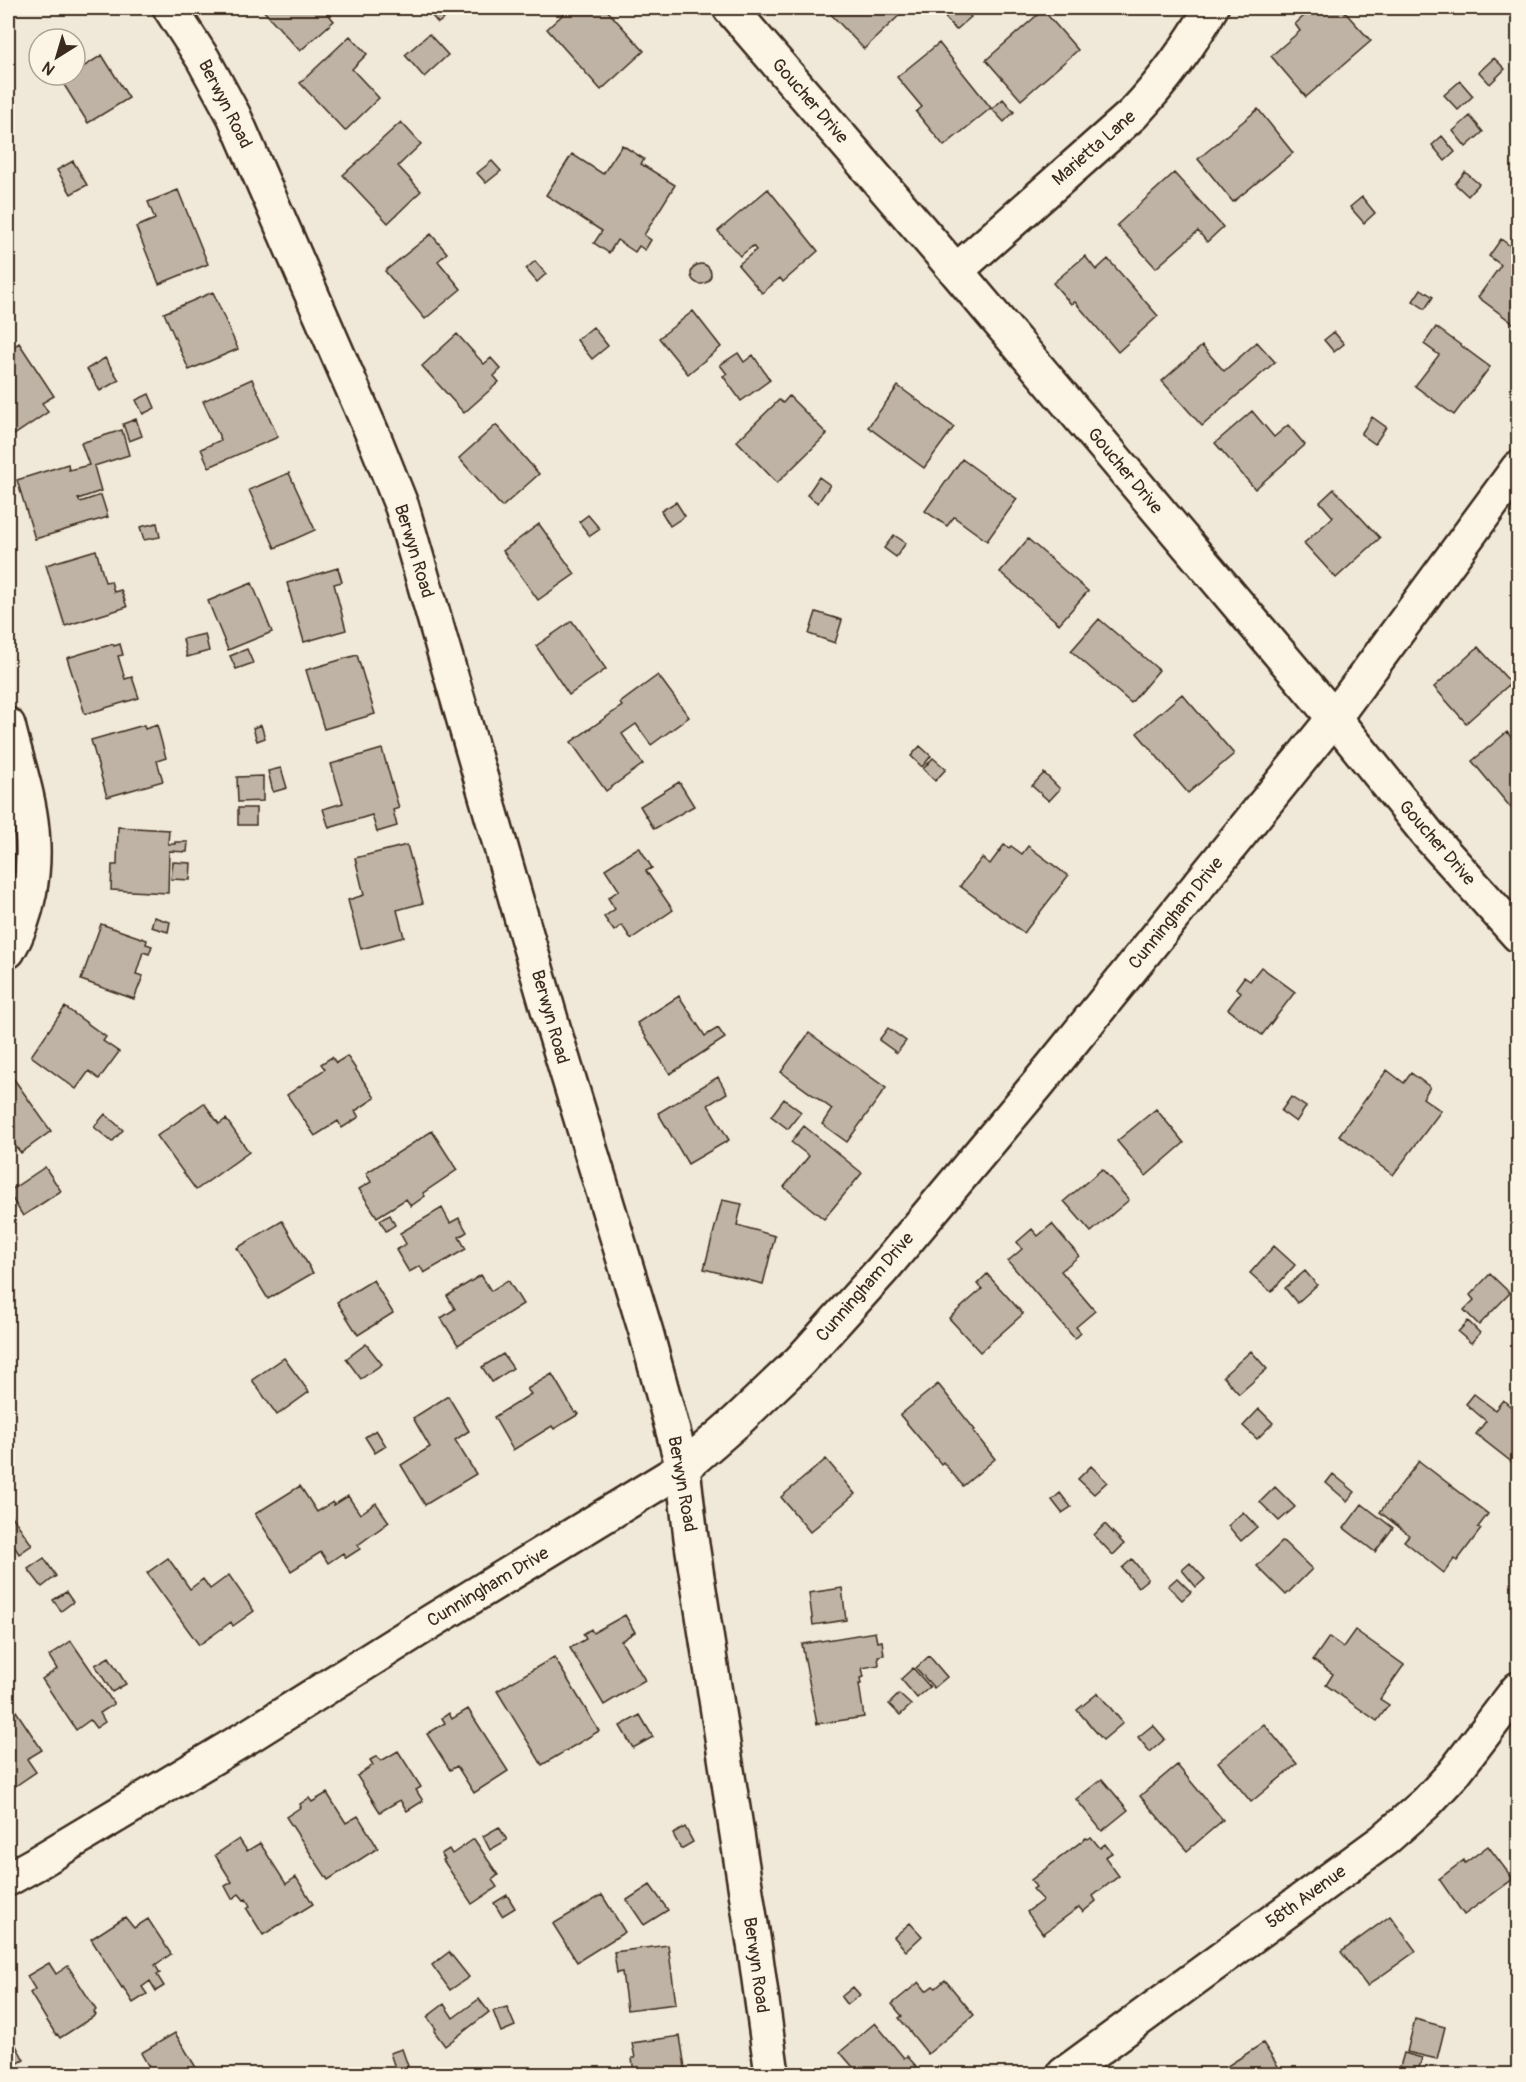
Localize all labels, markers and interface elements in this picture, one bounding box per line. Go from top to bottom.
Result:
north arrow [27,27,87,87]
street label: Goucher Drive [767,53,853,149]
street label: Berwyn Road [193,56,257,152]
text: N [38,57,59,79]
street label: Marietta Lane [1047,105,1141,191]
street label: Goucher Drive [1082,423,1168,519]
street label: Berwyn Road [389,501,439,601]
street label: Goucher Drive [1394,795,1480,891]
street label: Cunningham Drive [1124,852,1228,974]
street label: Berwyn Road [526,967,574,1067]
street label: Cunningham Drive [811,1227,919,1347]
street label: Berwyn Road [662,1434,702,1534]
street label: Cunningham Drive [423,1542,553,1632]
street label: 58th Avenue [1261,1860,1351,1934]
street label: Berwyn Road [738,1916,774,2014]

